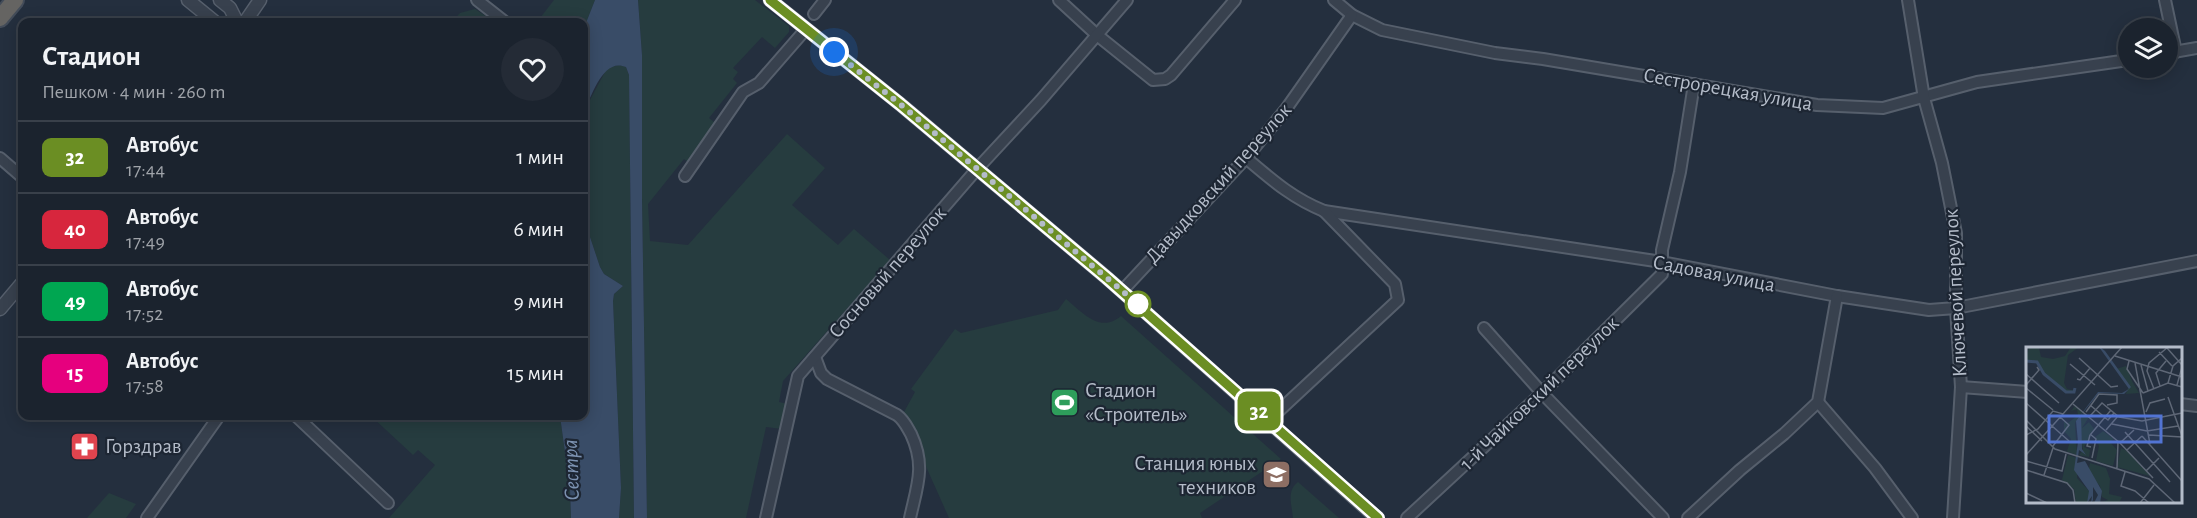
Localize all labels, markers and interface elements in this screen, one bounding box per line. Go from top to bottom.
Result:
map controls [2118,18,2178,78]
button: layers [2118,18,2178,78]
your location [819,37,849,67]
button: heart [501,38,564,101]
text: Стадион [42,43,141,71]
street label: Сестрорецкая улица [1642,64,1814,115]
text: Пешком · 4 мин · 260 m [42,82,226,102]
street label: Давыдковский переулок [1141,99,1296,267]
text: Автобус [126,134,199,156]
text: 1 мин [516,146,564,168]
text: 32 [66,147,84,168]
text: 17:44 [126,160,165,180]
street label: Сосновый переулок [825,202,950,342]
text: Автобус [126,206,199,228]
street label: Ключевой переулок [1941,208,1970,378]
text: 6 мин [513,218,564,240]
text: 40 [64,219,86,240]
text: 17:49 [126,232,165,252]
street label: Садовая улица [1651,251,1777,296]
text: Автобус [126,278,199,300]
text: 9 мин [513,290,564,312]
text: 49 [65,291,85,312]
unlabelled marker [1125,291,1151,317]
text: 17:52 [126,304,163,324]
street label: 1-й Чайковский переулок [1456,312,1623,474]
inset map [2026,347,2182,503]
text: Автобус [126,350,199,372]
text: 15 мин [507,362,564,384]
text: 15 [67,363,83,384]
text: 17:58 [126,376,164,396]
place label: Стадион «Строитель» [1085,380,1188,425]
sports icon: Стадион «Строитель» [1048,386,1080,418]
line badge: 32 [1232,392,1286,430]
text: 32 [1250,401,1268,422]
pharmacy icon: Горздрав [68,430,100,462]
place label: Горздрав [105,436,182,457]
water label: Сестра [559,439,584,501]
place label: Станция юных техников [1134,453,1256,498]
school or university icon: Станция юных техников [1261,459,1293,491]

